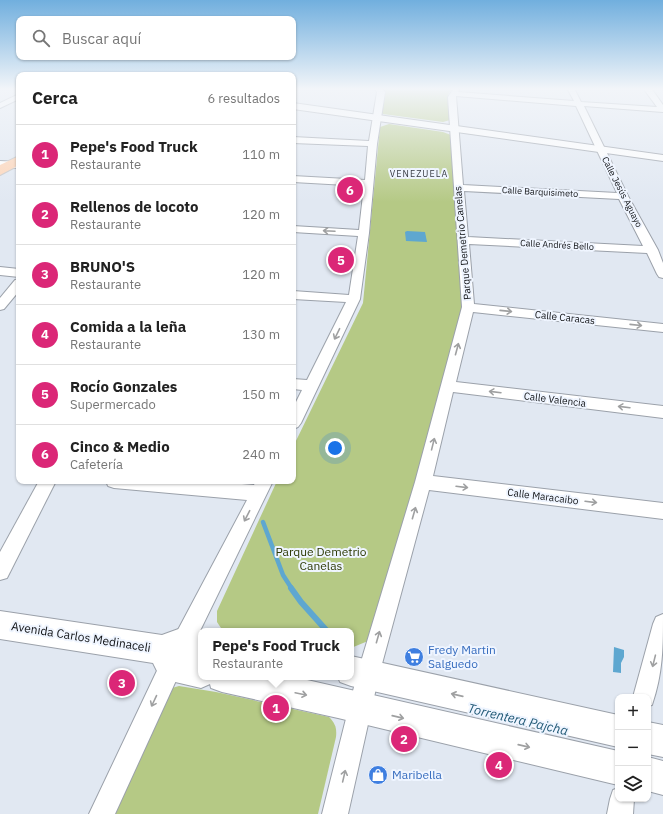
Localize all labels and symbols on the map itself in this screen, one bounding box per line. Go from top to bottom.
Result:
street label: Calle Jesús Aguayo [600,155,645,229]
district label: VENEZUELA [390,168,448,179]
pin: 6 [337,175,363,205]
street label: Calle Barquisimeto [502,184,578,199]
street label: Parque Demetrio Canelas [451,186,474,300]
one-way arrow [323,228,336,235]
street label: Calle Andrés Bello [520,237,594,252]
pin: 5 [328,245,354,275]
one-way arrow [499,308,512,315]
street label: Calle Caracas [534,308,596,327]
one-way arrow [629,321,642,329]
one-way arrow [333,328,340,340]
one-way arrow [453,342,461,355]
one-way arrow [489,388,502,396]
street label: Calle Valencia [523,389,587,410]
one-way arrow [618,403,631,411]
your location [325,438,345,458]
one-way arrow [429,438,437,451]
one-way arrow [455,483,468,491]
street label: Calle Maracaibo [507,486,580,507]
one-way arrow [584,498,597,506]
one-way arrow [411,506,418,519]
one-way arrow [243,510,251,522]
park label: Parque Demetrio Canelas [275,544,367,573]
street label: Avenida Carlos Medinaceli [10,618,152,655]
one-way arrow [375,631,382,644]
place label: Fredy Martin Salguedo [428,642,496,671]
supermarket icon: Fredy Martin Salguedo [403,646,425,668]
one-way arrow [649,654,657,667]
pin: 3 [109,668,135,698]
one-way arrow [451,690,464,698]
one-way arrow [294,691,307,699]
pin: 1 [263,693,289,723]
one-way arrow [150,695,157,707]
water label: Torrentera Pajcha [466,700,570,739]
one-way arrow [391,713,404,721]
pin: 2 [391,724,417,754]
one-way arrow [518,743,531,751]
pin: 4 [486,750,512,780]
shop icon: Maribella [367,764,389,786]
place label: Maribella [392,767,443,782]
one-way arrow [341,770,348,783]

